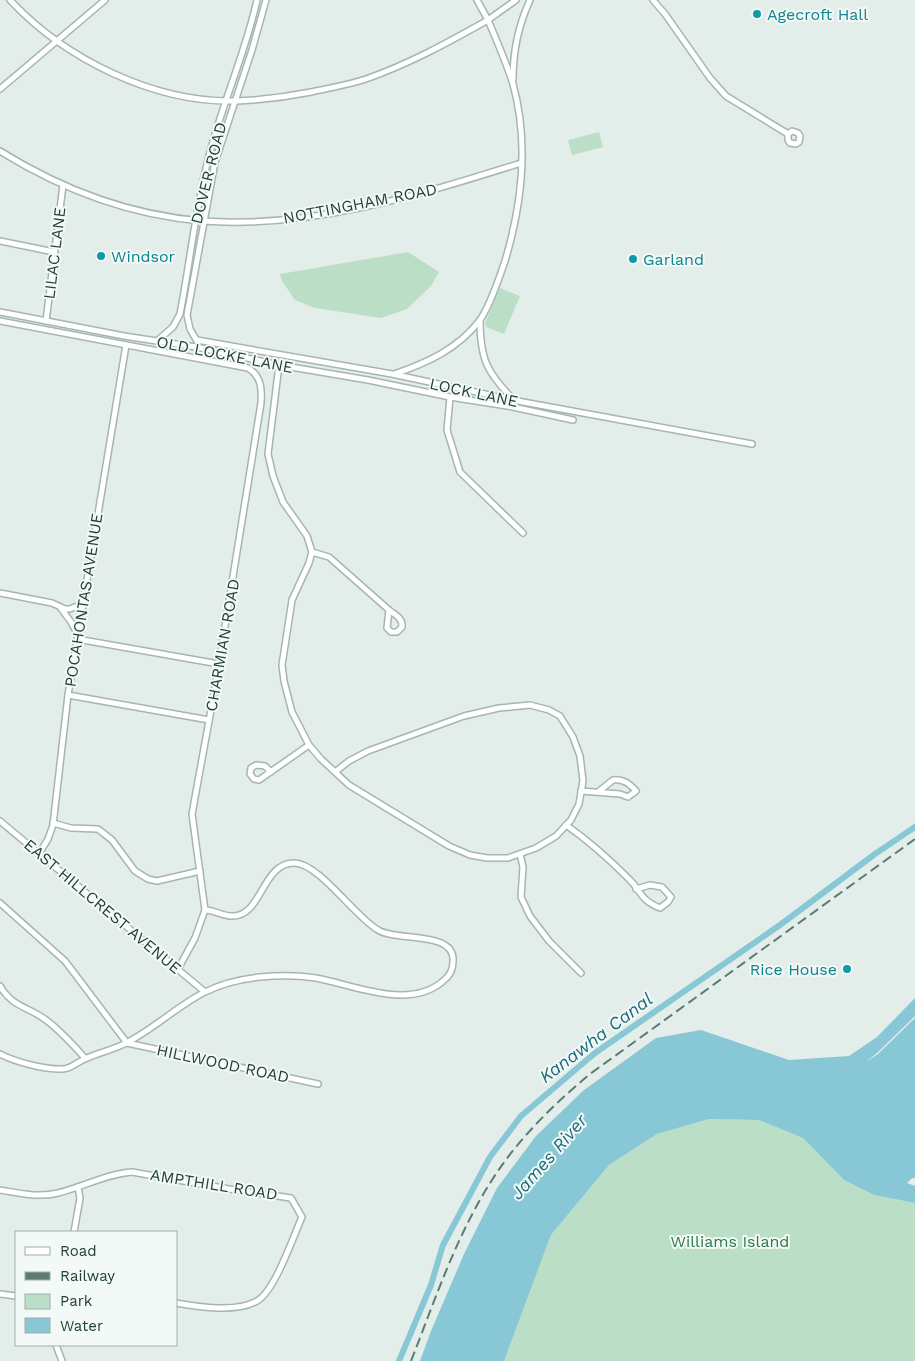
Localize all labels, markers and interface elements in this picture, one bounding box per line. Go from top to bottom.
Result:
place label: Agecroft Hall [767,5,868,24]
marker: Agecroft Hall [751,8,763,20]
street label: DOVER ROAD [187,120,230,226]
street label: NOTTINGHAM ROAD [282,179,439,228]
street label: LILAC LANE [39,206,70,300]
place label: Windsor [111,247,176,266]
marker: Windsor [95,250,107,262]
place label: Garland [643,250,704,269]
marker: Garland [627,253,639,265]
street label: OLD LOCKE LANE [155,332,295,377]
street label: LOCK LANE [428,374,520,411]
street label: POCAHONTAS AVENUE [60,512,107,688]
street label: CHARMIAN ROAD [201,577,244,713]
street label: EAST HILLCREST AVENUE [20,835,185,978]
place label: Rice House [750,960,837,979]
marker: Rice House [841,963,853,975]
water label: Kanawha Canal [535,988,656,1087]
street label: HILLWOOD ROAD [155,1040,291,1087]
water label: James River [506,1109,592,1203]
street label: AMPTHILL ROAD [149,1165,279,1204]
legend [15,1231,178,1346]
park label: Williams Island [671,1232,789,1251]
text: Road [60,1242,97,1260]
text: Railway [60,1267,115,1285]
text: Park [60,1292,93,1310]
text: Water [60,1317,103,1335]

